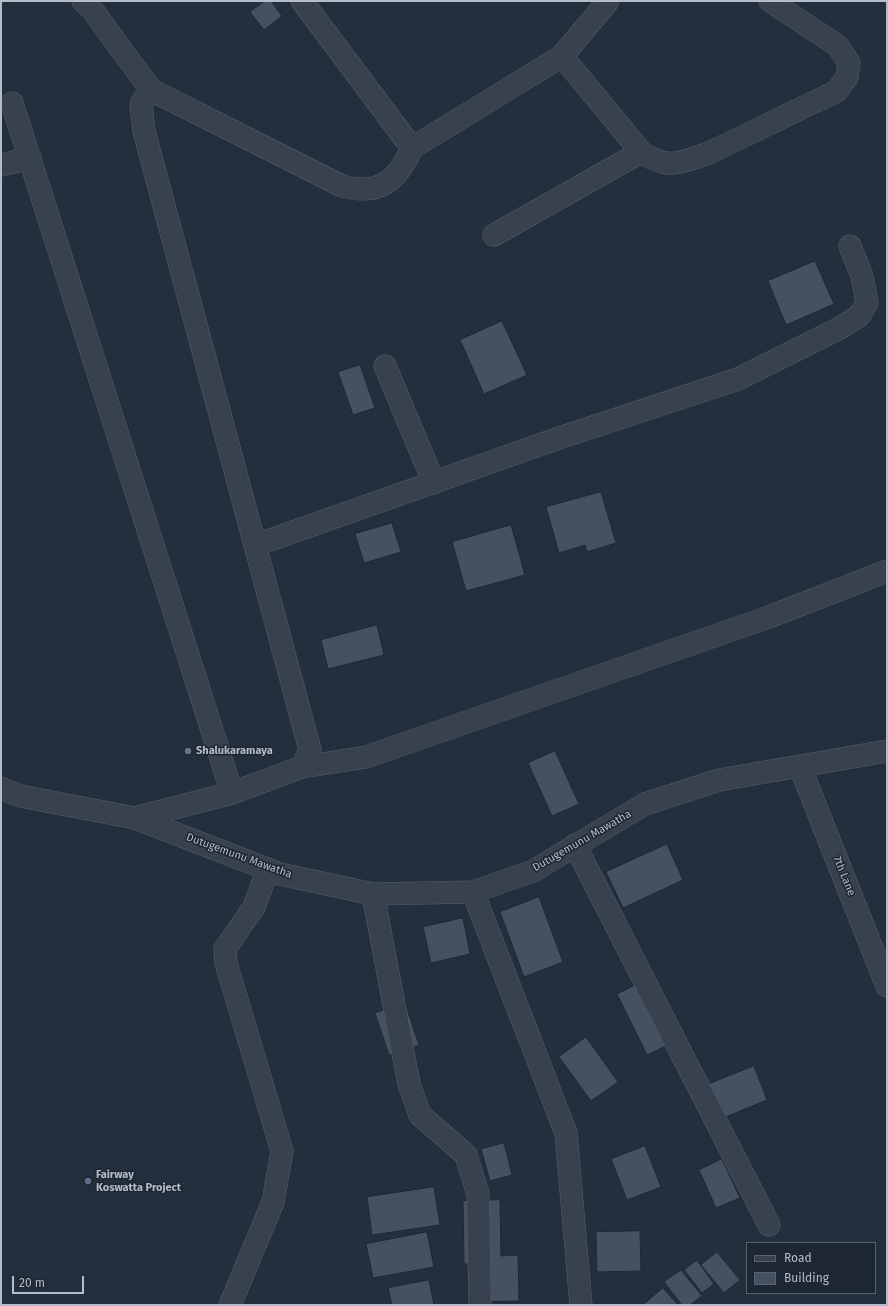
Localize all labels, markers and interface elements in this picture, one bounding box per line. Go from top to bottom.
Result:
place label: Shalukaramaya [196,744,273,758]
marker: Shalukaramaya [183,746,193,756]
street label: Dutugemunu Mawatha [530,807,634,875]
street label: Dutugemunu Mawatha [184,831,294,881]
street label: 7th Lane [830,854,858,898]
place label: Fairway Koswatta Project [96,1168,181,1194]
marker: Fairway Koswatta Project [83,1176,93,1186]
legend [746,1242,876,1294]
text: Road [784,1251,812,1265]
scale bar [14,1268,86,1294]
text: Building [784,1271,829,1285]
text: 20 m [19,1276,45,1290]

